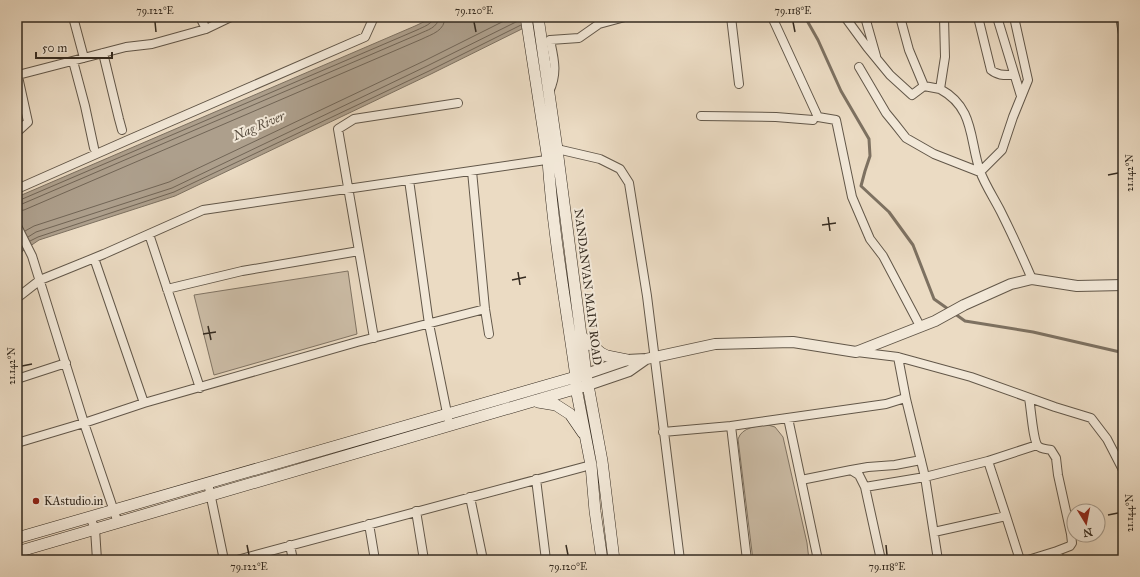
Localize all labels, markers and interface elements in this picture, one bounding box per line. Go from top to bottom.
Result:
text: 79.122°E [136,5,174,17]
text: 79.120°E [455,5,493,17]
text: 79.118°E [775,5,811,17]
scale bar [36,34,112,60]
text: 50 m [42,41,67,55]
water label: Nag River [230,108,288,144]
text: 21.142°N [1124,154,1136,192]
street label: NANDANVAN MAIN ROAD [571,208,605,366]
text: 21.142°N [6,347,18,385]
text: 21.144°N [1124,493,1136,532]
place label: KAstudio.in [44,494,104,508]
marker: KAstudio.in [31,496,41,506]
north arrow [1066,503,1106,543]
text: N [1081,525,1093,540]
text: 79.122°E [230,561,268,573]
text: 79.120°E [549,561,587,573]
text: 79.118°E [869,561,905,573]

